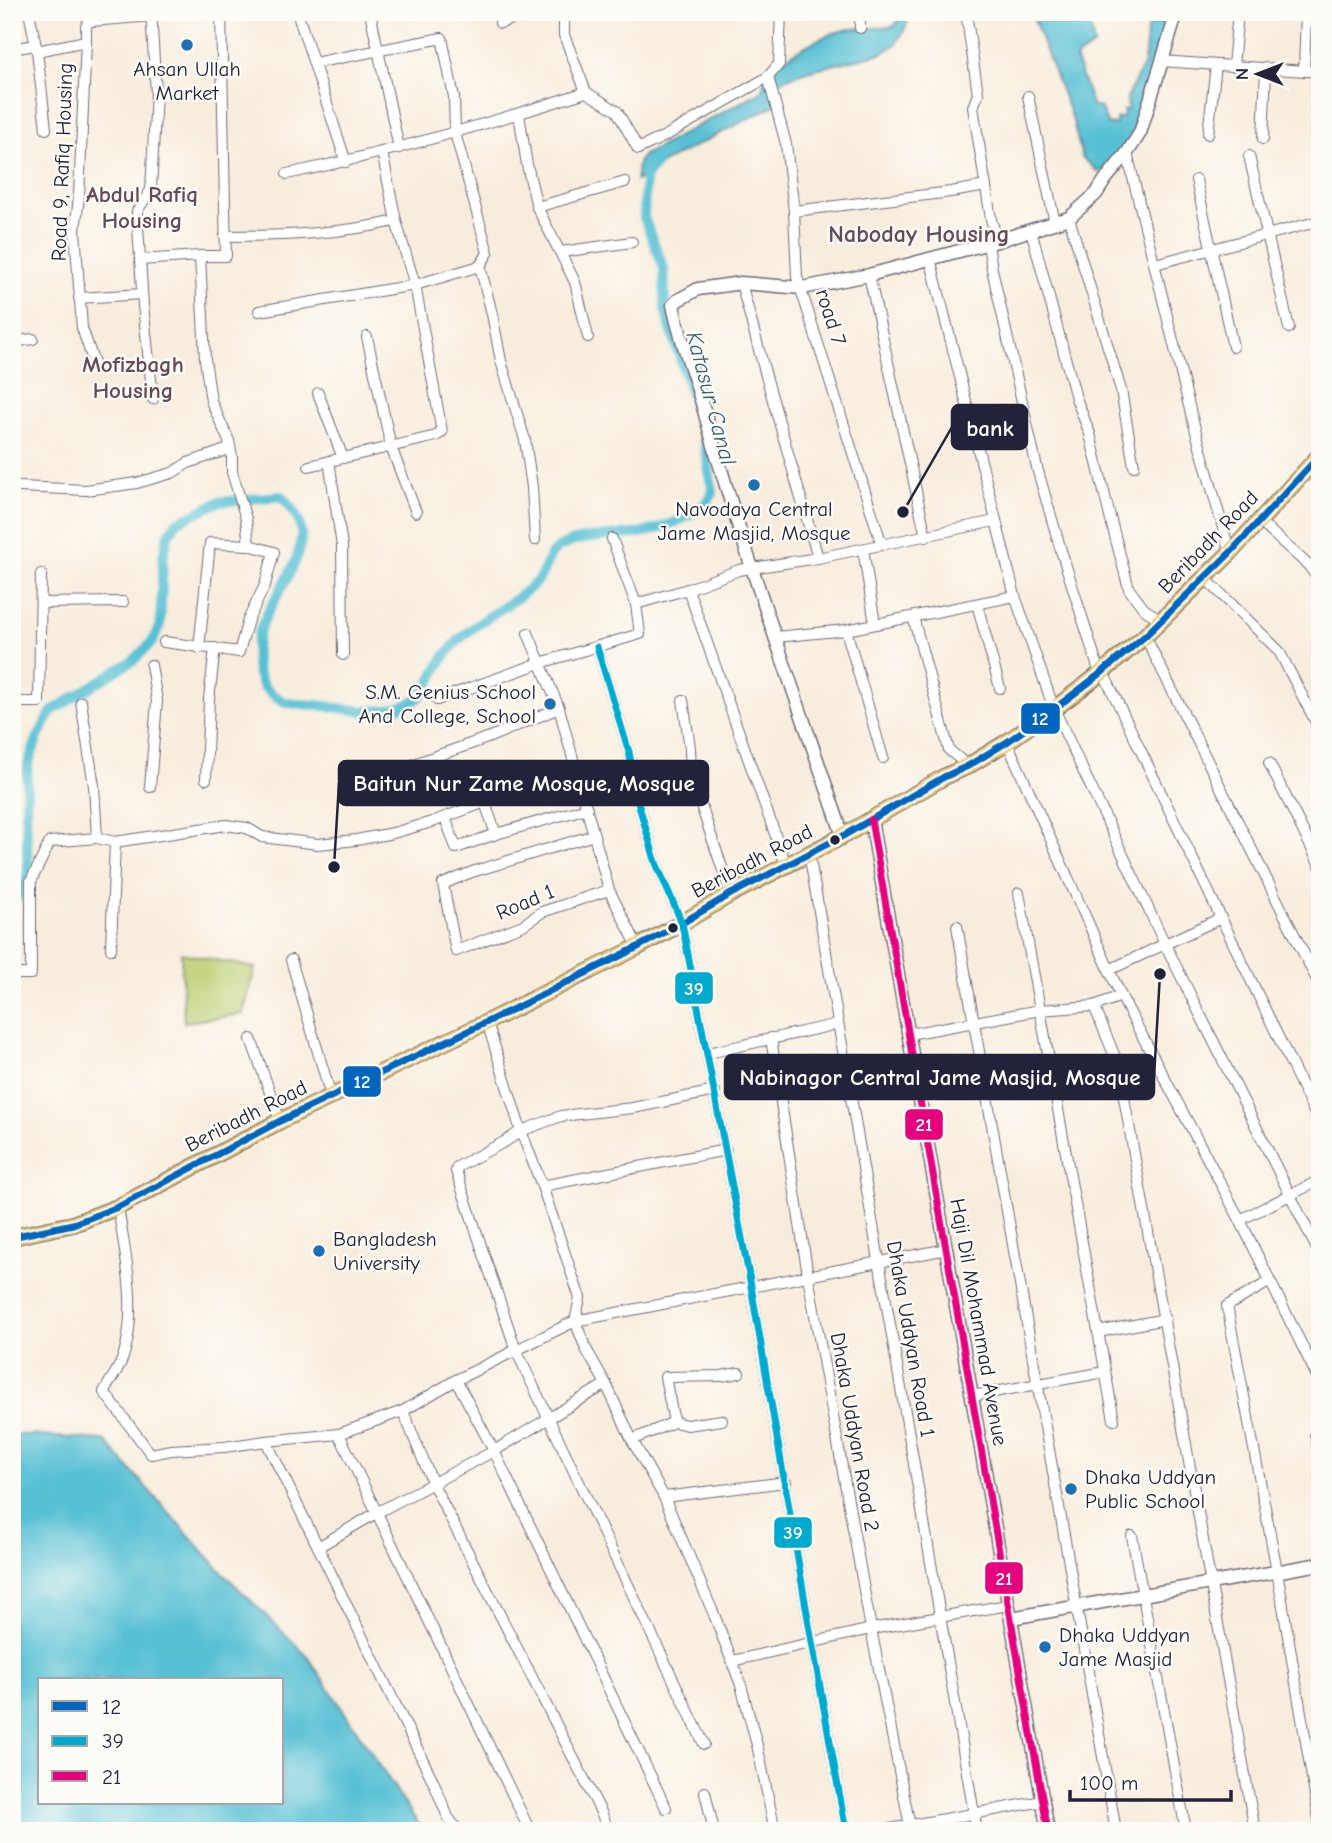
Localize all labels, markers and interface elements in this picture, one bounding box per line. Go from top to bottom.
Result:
marker: Ahsan Ullah Market [179,37,195,53]
north arrow [1224,38,1294,108]
place label: Ahsan Ullah Market [133,57,241,105]
street label: Road 9, Rafiq Housing [47,62,77,262]
text: N [1231,68,1253,80]
district label: Abdul Rafiq Housing [86,181,198,234]
district label: Naboday Housing [828,220,1010,248]
street label: road 7 [811,286,851,348]
water label: Katasur Canal [680,328,742,469]
district label: Mofizbagh Housing [82,351,184,404]
callout: bank [952,405,1027,449]
text: bank [966,415,1014,442]
marker: Navodaya Central Jame Masjid, Mosque [746,477,762,493]
street label: Beribadh Road [1153,486,1263,598]
place label: Navodaya Central Jame Masjid, Mosque [657,497,851,545]
place label: S.M. Genius School And College, School [358,680,536,728]
marker: S.M. Genius School And College, School [542,696,558,712]
line badge: 12 [1020,702,1061,735]
text: 12 [1032,708,1048,730]
callout: Baitun Nur Zame Mosque, Mosque [339,761,708,805]
text: Baitun Nur Zame Mosque, Mosque [353,770,695,797]
street label: Beribadh Road [687,819,817,903]
unlabelled marker [828,833,842,847]
street label: Road 1 [492,879,558,925]
unlabelled marker [666,921,680,935]
line badge: 39 [674,971,714,1005]
text: 39 [684,978,704,1000]
callout: Nabinagor Central Jame Masjid, Mosque [725,1055,1154,1099]
text: Nabinagor Central Jame Masjid, Mosque [739,1064,1141,1091]
line badge: 12 [342,1065,382,1098]
text: 12 [354,1071,370,1093]
street label: Beribadh Road [181,1075,311,1157]
line badge: 21 [904,1108,944,1141]
text: 21 [916,1114,932,1136]
street label: Haji Dil Mohammad Avenue [945,1196,1013,1448]
place label: Bangladesh University [333,1227,437,1275]
street label: Dhaka Uddyan Road 1 [882,1239,940,1439]
marker: Bangladesh University [311,1243,327,1259]
street label: Dhaka Uddyan Road 2 [826,1331,884,1533]
place label: Dhaka Uddyan Public School [1085,1465,1216,1513]
marker: Dhaka Uddyan Public School [1063,1481,1079,1497]
line badge: 39 [773,1516,813,1549]
text: 39 [783,1522,803,1544]
line badge: 21 [984,1561,1024,1595]
text: 21 [996,1568,1012,1590]
place label: Dhaka Uddyan Jame Masjid [1059,1623,1190,1671]
marker: Dhaka Uddyan Jame Masjid [1037,1639,1053,1655]
legend [38,1678,284,1804]
text: 12 [102,1695,121,1719]
text: 39 [102,1729,124,1753]
scale bar [1070,1759,1230,1803]
text: 21 [102,1765,121,1789]
text: 100 m [1080,1771,1138,1795]

